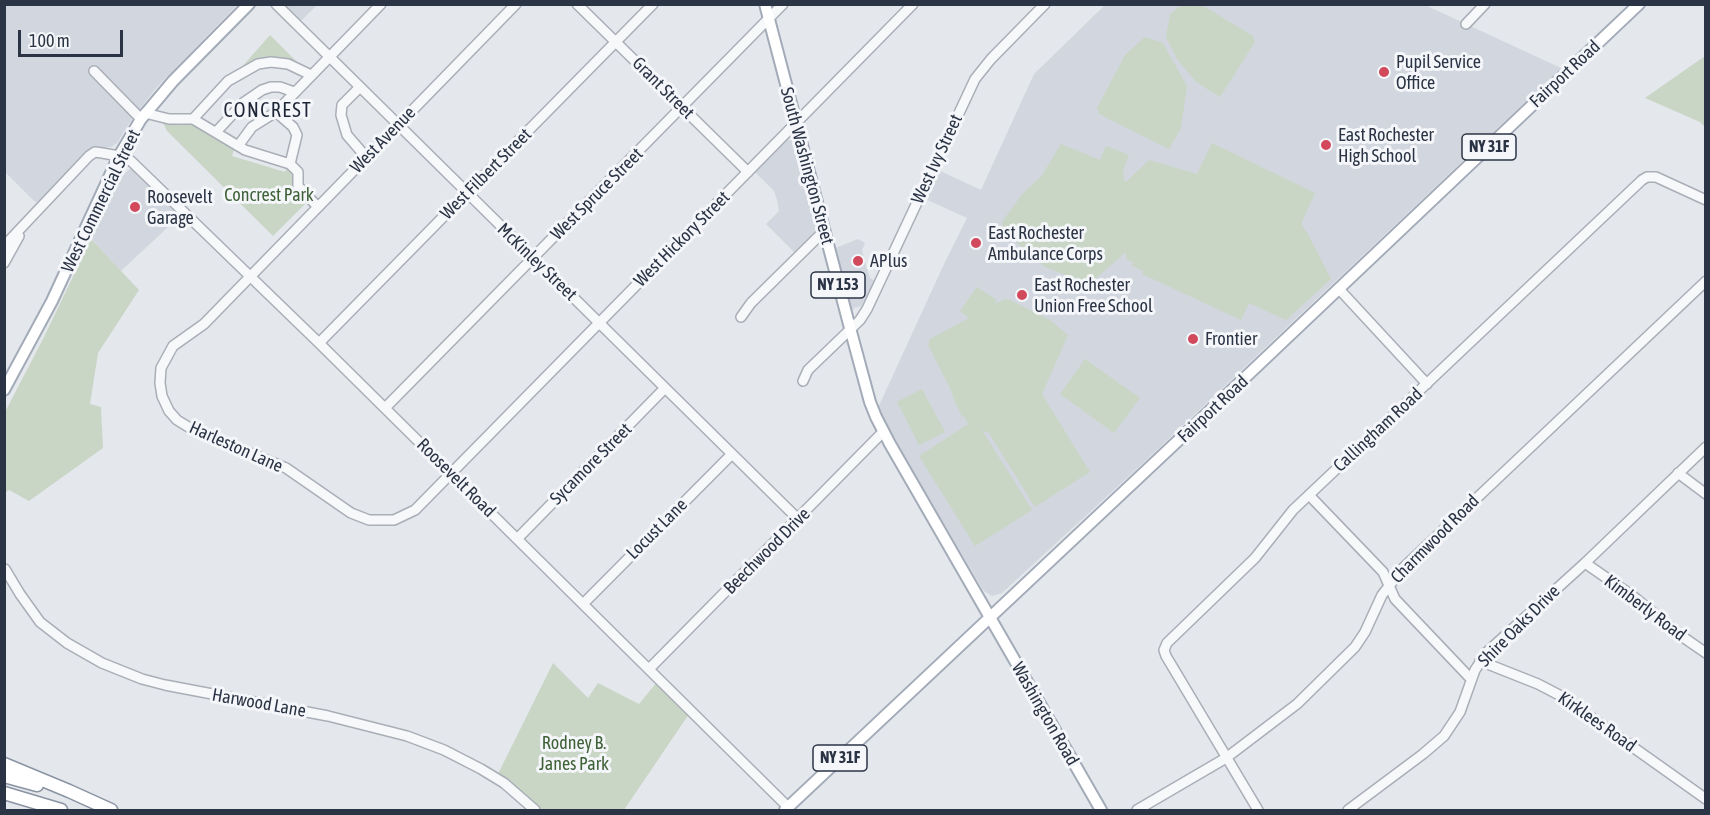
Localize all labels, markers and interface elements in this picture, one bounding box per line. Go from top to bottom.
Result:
scale bar [21,18,126,56]
text: 100 m [29,30,70,51]
street label: Fairport Road [1525,36,1605,112]
place label: Pupil Service Office [1396,51,1481,94]
street label: Grant Street [628,53,698,123]
marker: Pupil Service Office [1377,65,1391,79]
street label: South Washington Street [776,85,838,247]
district label: CONCREST [224,99,312,123]
street label: West Avenue [346,102,420,178]
street label: West Ivy Street [907,111,967,207]
street label: West Filbert Street [436,124,536,224]
place label: East Rochester High School [1338,124,1434,166]
street label: West Commercial Street [57,126,145,276]
road number: NY 31F [1462,134,1516,160]
marker: East Rochester High School [1319,138,1333,152]
street label: West Spruce Street [546,143,648,245]
park label: Concrest Park [224,184,314,206]
place label: Roosevelt Garage [147,186,213,228]
street label: West Hickory Street [630,187,734,291]
marker: Roosevelt Garage [128,200,142,214]
street label: McKinley Street [493,219,581,305]
place label: East Rochester Ambulance Corps [988,222,1103,264]
marker: East Rochester Ambulance Corps [969,236,983,250]
place label: APlus [870,250,907,272]
marker: APlus [851,254,865,268]
road number: NY 153 [811,272,865,298]
place label: East Rochester Union Free School [1034,274,1153,316]
marker: East Rochester Union Free School [1015,288,1029,302]
place label: Frontier [1205,328,1257,350]
marker: Frontier [1186,332,1200,346]
street label: Fairport Road [1173,371,1253,447]
street label: Callingham Road [1329,383,1427,477]
street label: Harleston Lane [186,417,286,477]
street label: Sycamore Street [546,419,636,509]
street label: Roosevelt Road [412,434,500,522]
street label: Charmwood Road [1386,490,1484,588]
street label: Locust Lane [622,494,692,564]
street label: Beechwood Drive [719,503,815,599]
street label: Kimberly Road [1600,570,1690,646]
street label: Shire Oaks Drive [1474,581,1564,671]
street label: Washington Road [1007,659,1083,769]
street label: Harwood Lane [210,684,308,722]
street label: Kirklees Road [1554,687,1640,757]
park label: Rodney B. Janes Park [539,732,609,774]
road number: NY 31F [813,745,867,771]

